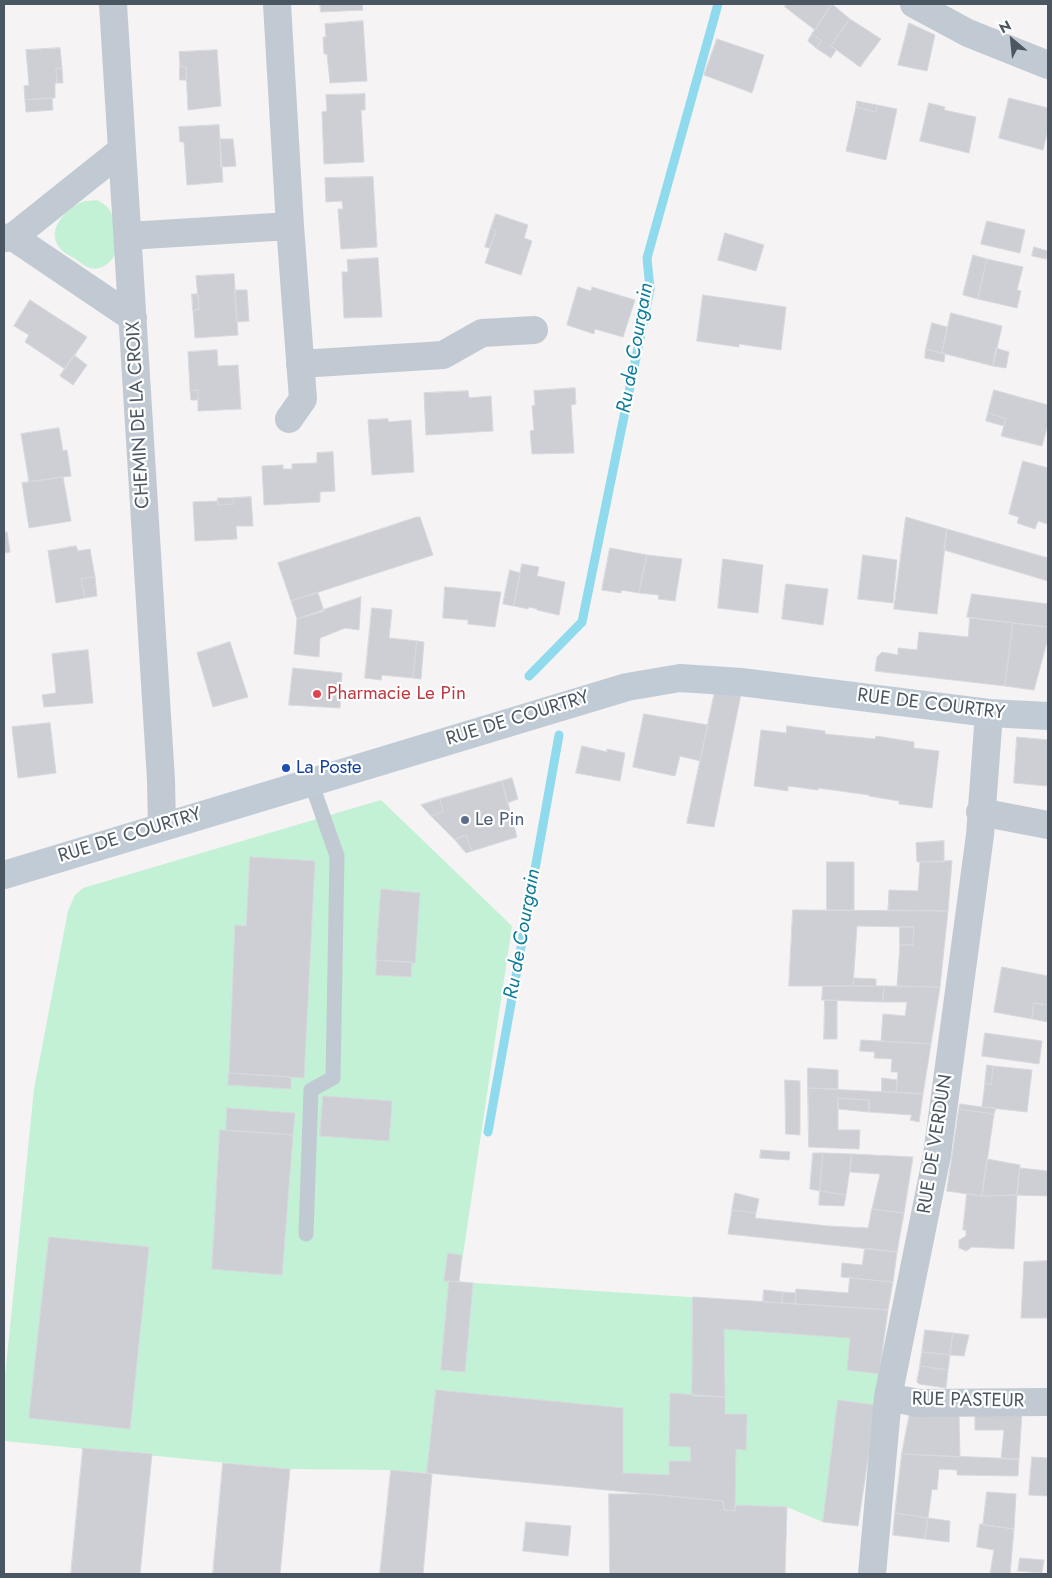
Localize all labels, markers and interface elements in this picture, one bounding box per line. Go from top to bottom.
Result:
north arrow [987,15,1037,65]
text: N [995,15,1015,38]
water label: Ru de Courgain [613,281,659,415]
street label: CHEMIN DE LA CROIX [123,321,155,509]
place label: Pharmacie Le Pin [327,683,466,705]
street label: RUE DE COURTRY [856,685,1006,725]
street label: RUE DE COURTRY [444,686,592,752]
marker: Pharmacie Le Pin [311,688,323,700]
place label: La Poste [296,757,362,779]
marker: La Poste [280,762,292,774]
street label: RUE DE COURTRY [56,803,204,869]
place label: Le Pin [475,809,524,831]
marker: Le Pin [459,814,471,826]
water label: Ru de Courgain [500,867,546,1001]
street label: RUE DE VERDUN [914,1073,958,1215]
street label: RUE PASTEUR [912,1389,1024,1413]

